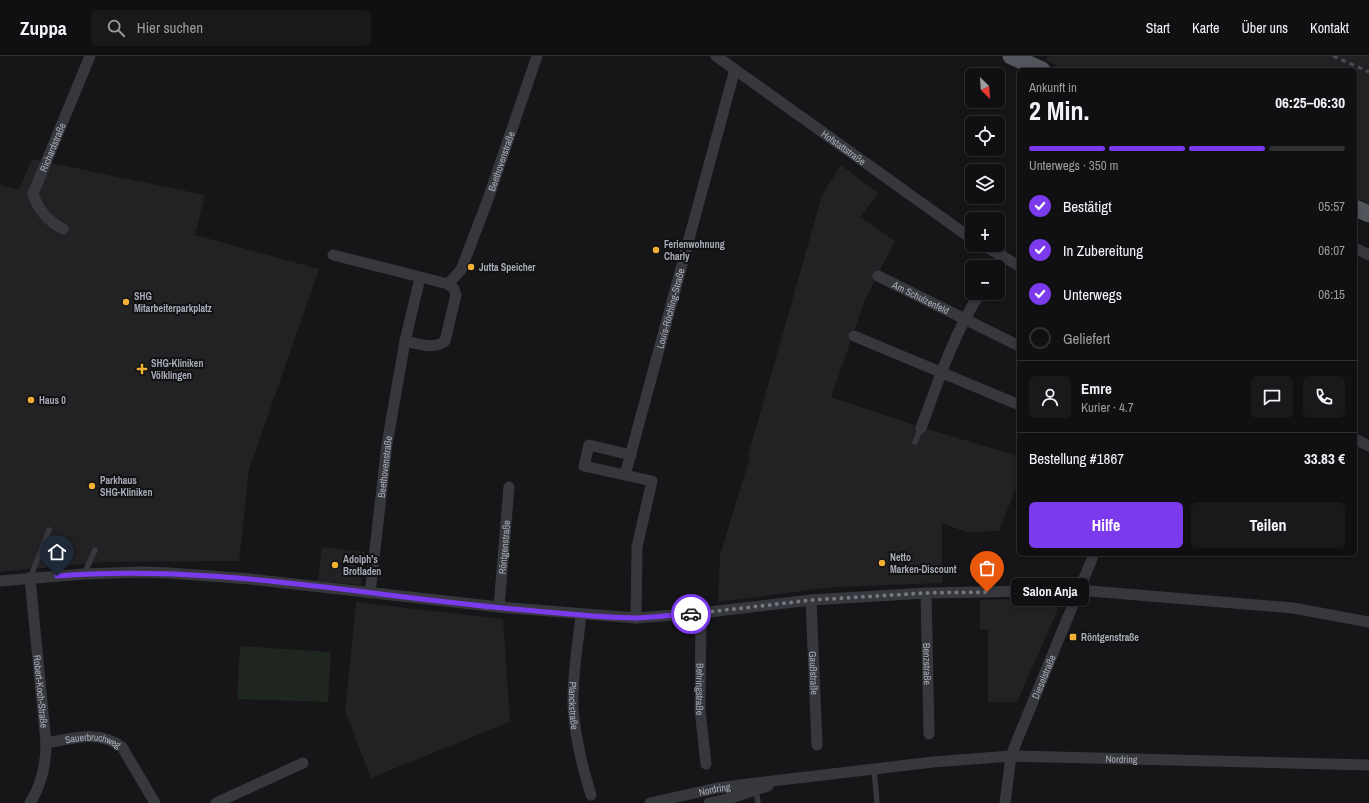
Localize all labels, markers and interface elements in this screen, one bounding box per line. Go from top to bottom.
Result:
search box [91,10,371,46]
text: Zuppa [20,15,67,41]
icon: search [105,17,127,39]
text: Hier suchen [137,17,203,38]
text: Start [1146,19,1170,37]
text: Karte [1192,19,1219,37]
text: Über uns [1241,19,1288,37]
text: Kontakt [1310,19,1349,37]
north arrow [965,68,1005,108]
map controls [965,68,1005,300]
text: Ankunft in [1029,79,1077,96]
text: 06:25–06:30 [1275,92,1345,113]
text: 2 Min. [1029,93,1089,128]
button: locate [965,116,1005,156]
street label: Richardstraße [36,120,68,174]
street label: Hofstattstraße [819,127,869,168]
street label: Beethovenstraße [485,129,517,193]
text: Unterwegs · 350 m [1029,157,1118,174]
button: layers [965,164,1005,204]
icon: check [1029,195,1051,217]
text: Bestätigt [1063,196,1112,217]
text: 05:57 [1318,198,1345,215]
button: + [965,212,1005,252]
place label: Ferienwohnung Charly [664,238,725,263]
icon: check [1029,239,1051,261]
text: In Zubereitung [1063,240,1143,261]
text: 06:07 [1318,242,1345,259]
marker: Ferienwohnung Charly [651,245,661,255]
button: − [965,260,1005,300]
place label: Jutta Speicher [479,261,536,274]
marker: Jutta Speicher [466,262,476,272]
street label: Louis-Röchling-Straße [653,266,687,350]
street label: Am Schulzenfeld [890,277,951,317]
icon: check [1029,283,1051,305]
text: Unterwegs [1063,284,1122,305]
text: 06:15 [1318,286,1345,303]
place label: SHG Mitarbeiterparkplatz [134,290,212,315]
marker: SHG Mitarbeiterparkplatz [121,297,131,307]
text: Geliefert [1063,328,1110,349]
place label: SHG-Kliniken Völklingen [151,357,203,382]
marker: SHG-Kliniken Völklingen [136,363,148,375]
button: person [1029,376,1071,418]
button: chat [1251,376,1293,418]
button: phone [1303,376,1345,418]
text: Emre [1081,378,1112,399]
place label: Haus 0 [39,394,66,407]
marker: Haus 0 [26,395,36,405]
text: Kurier · 4.7 [1081,399,1134,416]
street label: Beethovenstraße [374,434,395,499]
text: Bestellung #1867 [1029,448,1124,469]
text: 33.83 € [1304,448,1345,469]
place label: Parkhaus SHG-Kliniken [100,474,152,499]
marker: Parkhaus SHG-Kliniken [87,481,97,491]
button: Hilfe [1029,502,1183,548]
button: Teilen [1191,502,1345,548]
street label: Röntgenstraße [495,519,513,575]
pin [40,535,74,576]
icon: home [46,541,68,563]
place label: Netto Marken-Discount [890,551,957,576]
pin [970,551,1004,592]
place label: Adolph's Brotladen [343,553,381,578]
icon: bag [976,557,998,579]
marker: Netto Marken-Discount [877,558,887,568]
marker: Adolph's Brotladen [330,560,340,570]
callout: Salon Anja [1011,578,1089,606]
text: Salon Anja [1023,583,1077,600]
courier [671,594,711,634]
icon: car [680,603,702,625]
place label: Röntgenstraße [1081,631,1139,644]
marker: Röntgenstraße [1068,632,1078,642]
street label: Benzstraße [921,643,934,686]
street label: Gaußstraße [807,651,821,696]
street label: Dieselstraße [1028,652,1058,701]
street label: Robert-Koch-Straße [31,654,51,729]
street label: Behringstraße [693,663,707,716]
street label: Planckstraße [566,681,582,731]
street label: Sauerbruchweg [64,730,124,751]
street label: Nordring [1105,752,1138,766]
street label: Nordring [697,780,731,798]

